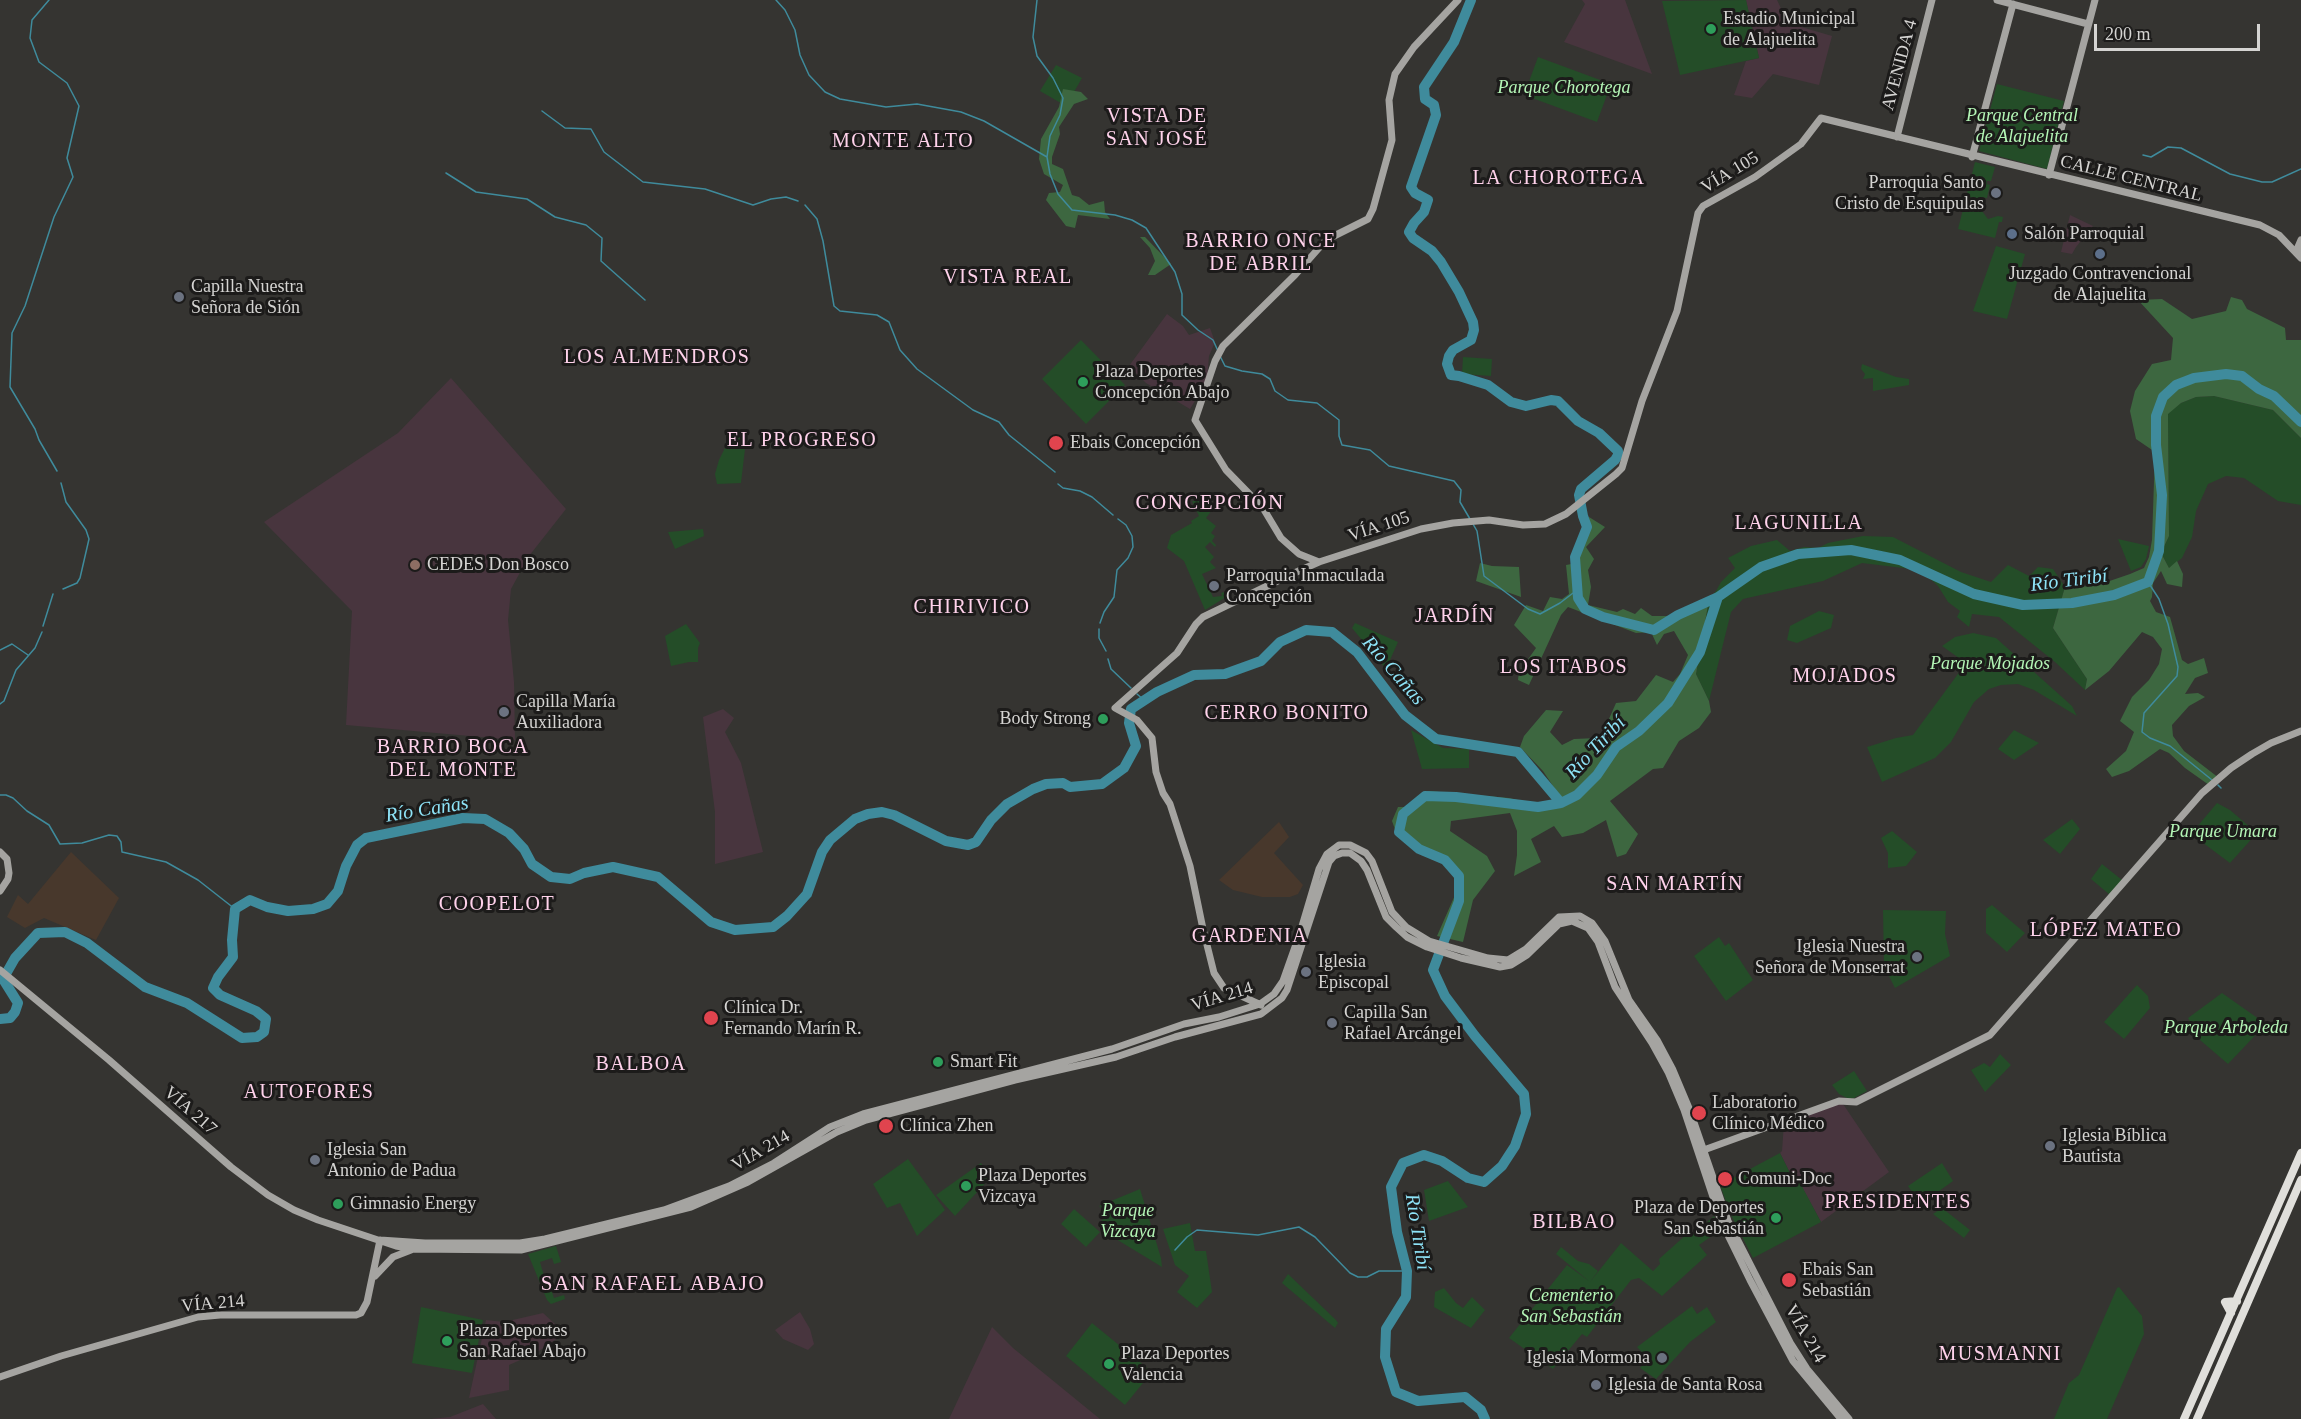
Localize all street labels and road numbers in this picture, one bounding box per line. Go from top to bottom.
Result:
street label: AVENIDA 4 [1878,17,1922,113]
street label: VÍA 105 [1697,147,1763,199]
street label: CALLE CENTRAL [2058,151,2204,207]
street label: VÍA 105 [1345,507,1413,547]
street label: VÍA 214 [1188,977,1256,1017]
street label: VÍA 217 [159,1082,221,1140]
street label: VÍA 214 [728,1126,794,1176]
street label: VÍA 214 [180,1290,246,1318]
street label: VÍA 214 [1780,1301,1830,1367]

